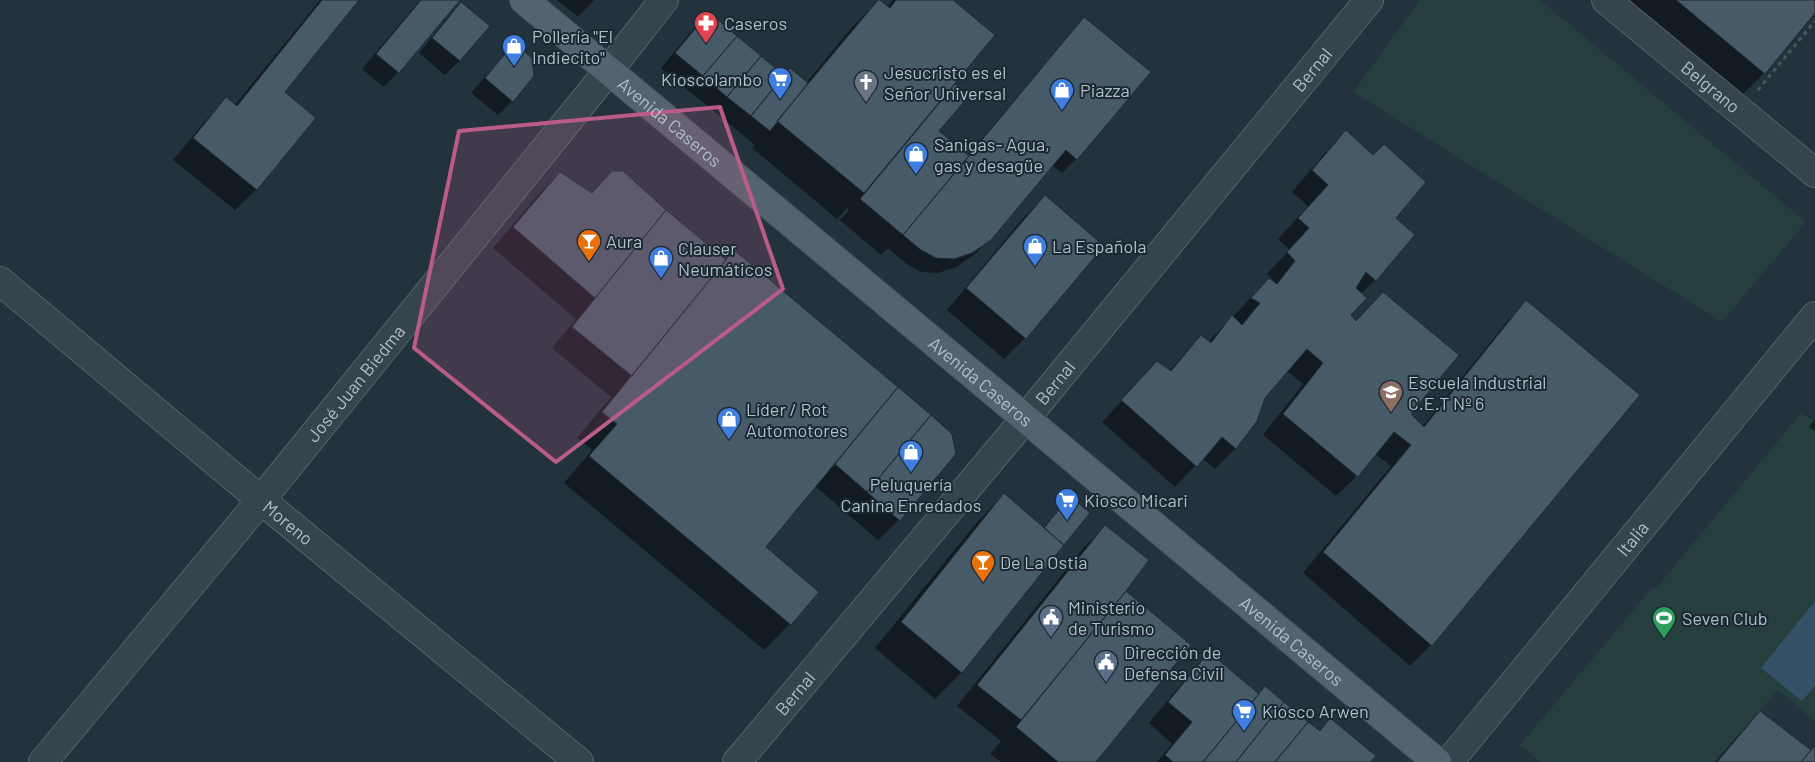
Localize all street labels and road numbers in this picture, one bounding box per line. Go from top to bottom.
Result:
street label: Bernal [1287,43,1336,96]
street label: Belgrano [1677,56,1745,117]
street label: Avenida Caseros [614,72,726,171]
street label: José Juan Biedma [302,320,409,446]
street label: Avenida Caseros [924,332,1037,431]
street label: Bernal [1030,356,1079,409]
street label: Moreno [259,495,318,549]
street label: Italia [1612,517,1653,560]
street label: Avenida Caseros [1235,591,1348,690]
street label: Bernal [770,667,820,719]

